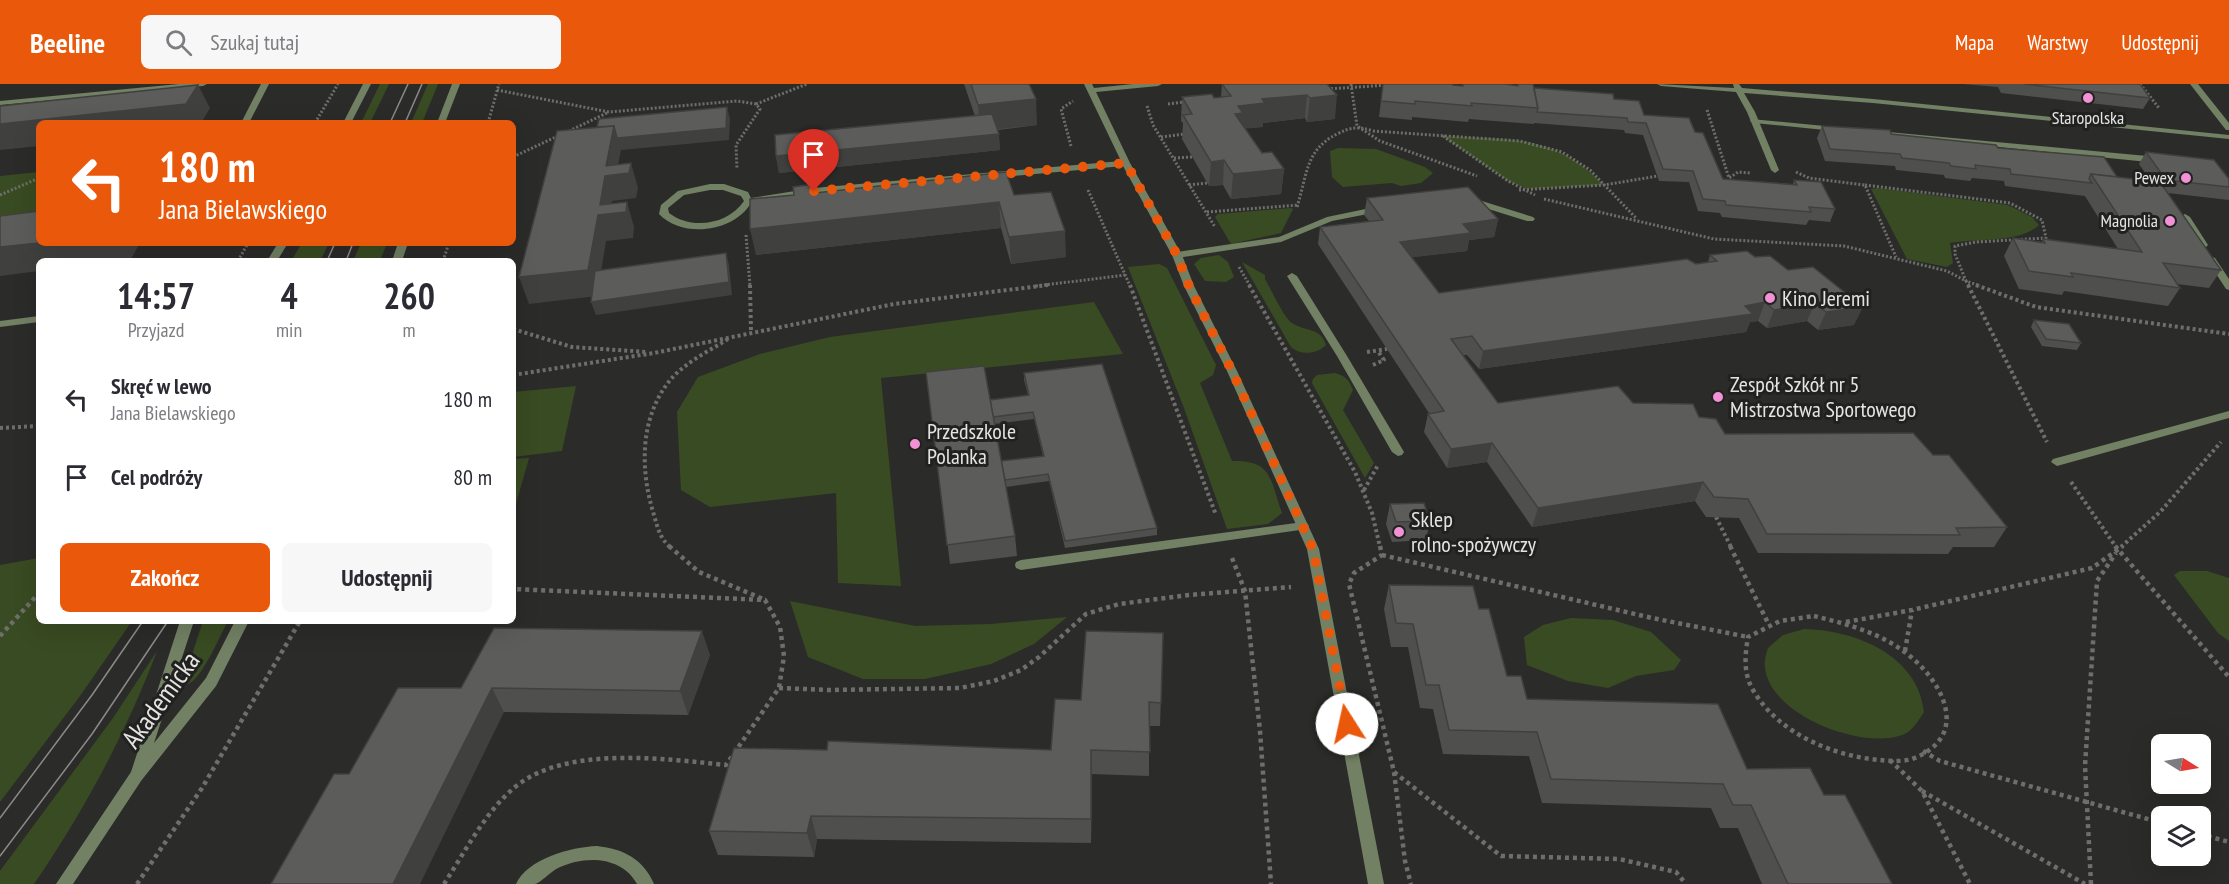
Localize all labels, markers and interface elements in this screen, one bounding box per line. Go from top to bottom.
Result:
search box [141,15,561,69]
text: Beeline [30,24,105,61]
icon: search [162,26,195,59]
text: Szukaj tutaj [210,28,299,56]
text: Mapa [1955,29,1994,56]
text: Warstwy [2027,29,2088,56]
text: Udostępnij [2121,29,2199,56]
marker: Staropolska [2081,91,2095,105]
place label: Staropolska [2052,106,2124,129]
pin [788,129,839,191]
icon: arrive [797,138,830,171]
text: 180 m [159,139,256,194]
icon: left [60,144,138,222]
place label: Pewex [2134,166,2175,189]
marker: Pewex [2179,171,2193,185]
text: Jana Bielawskiego [159,192,327,226]
place label: Magnolia [2101,209,2158,232]
marker: Magnolia [2163,214,2177,228]
text: 14:57 [117,272,195,319]
text: 4 [280,272,298,319]
text: 260 [383,272,435,319]
place label: Kino Jeremi [1782,284,1870,312]
marker: Kino Jeremi [1763,291,1777,305]
text: Przyjazd [128,317,184,343]
text: min [276,317,302,343]
text: m [403,317,416,343]
place label: Zespół Szkół nr 5 Mistrzostwa Sportowego [1730,370,1916,423]
text: Skręć w lewo [111,372,212,400]
icon: left [60,383,93,416]
text: 180 m [443,385,492,413]
marker: Zespół Szkół nr 5 Mistrzostwa Sportowego [1711,390,1725,404]
text: Jana Bielawskiego [111,400,236,426]
place label: Przedszkole Polanka [927,417,1016,470]
marker: Przedszkole Polanka [908,437,922,451]
icon: arrive [60,461,93,494]
text: Cel podróży [111,463,202,491]
text: 80 m [453,463,492,491]
place label: Sklep rolno-spożywczy [1411,505,1537,558]
marker: Sklep rolno-spożywczy [1392,525,1406,539]
button: Zakończ [60,543,270,612]
button: Udostępnij [282,543,492,612]
street label: Akademicka [114,644,207,754]
position arrow [1315,692,1379,756]
north arrow [2151,734,2211,794]
map controls [2151,734,2211,866]
button: layers [2151,806,2211,866]

